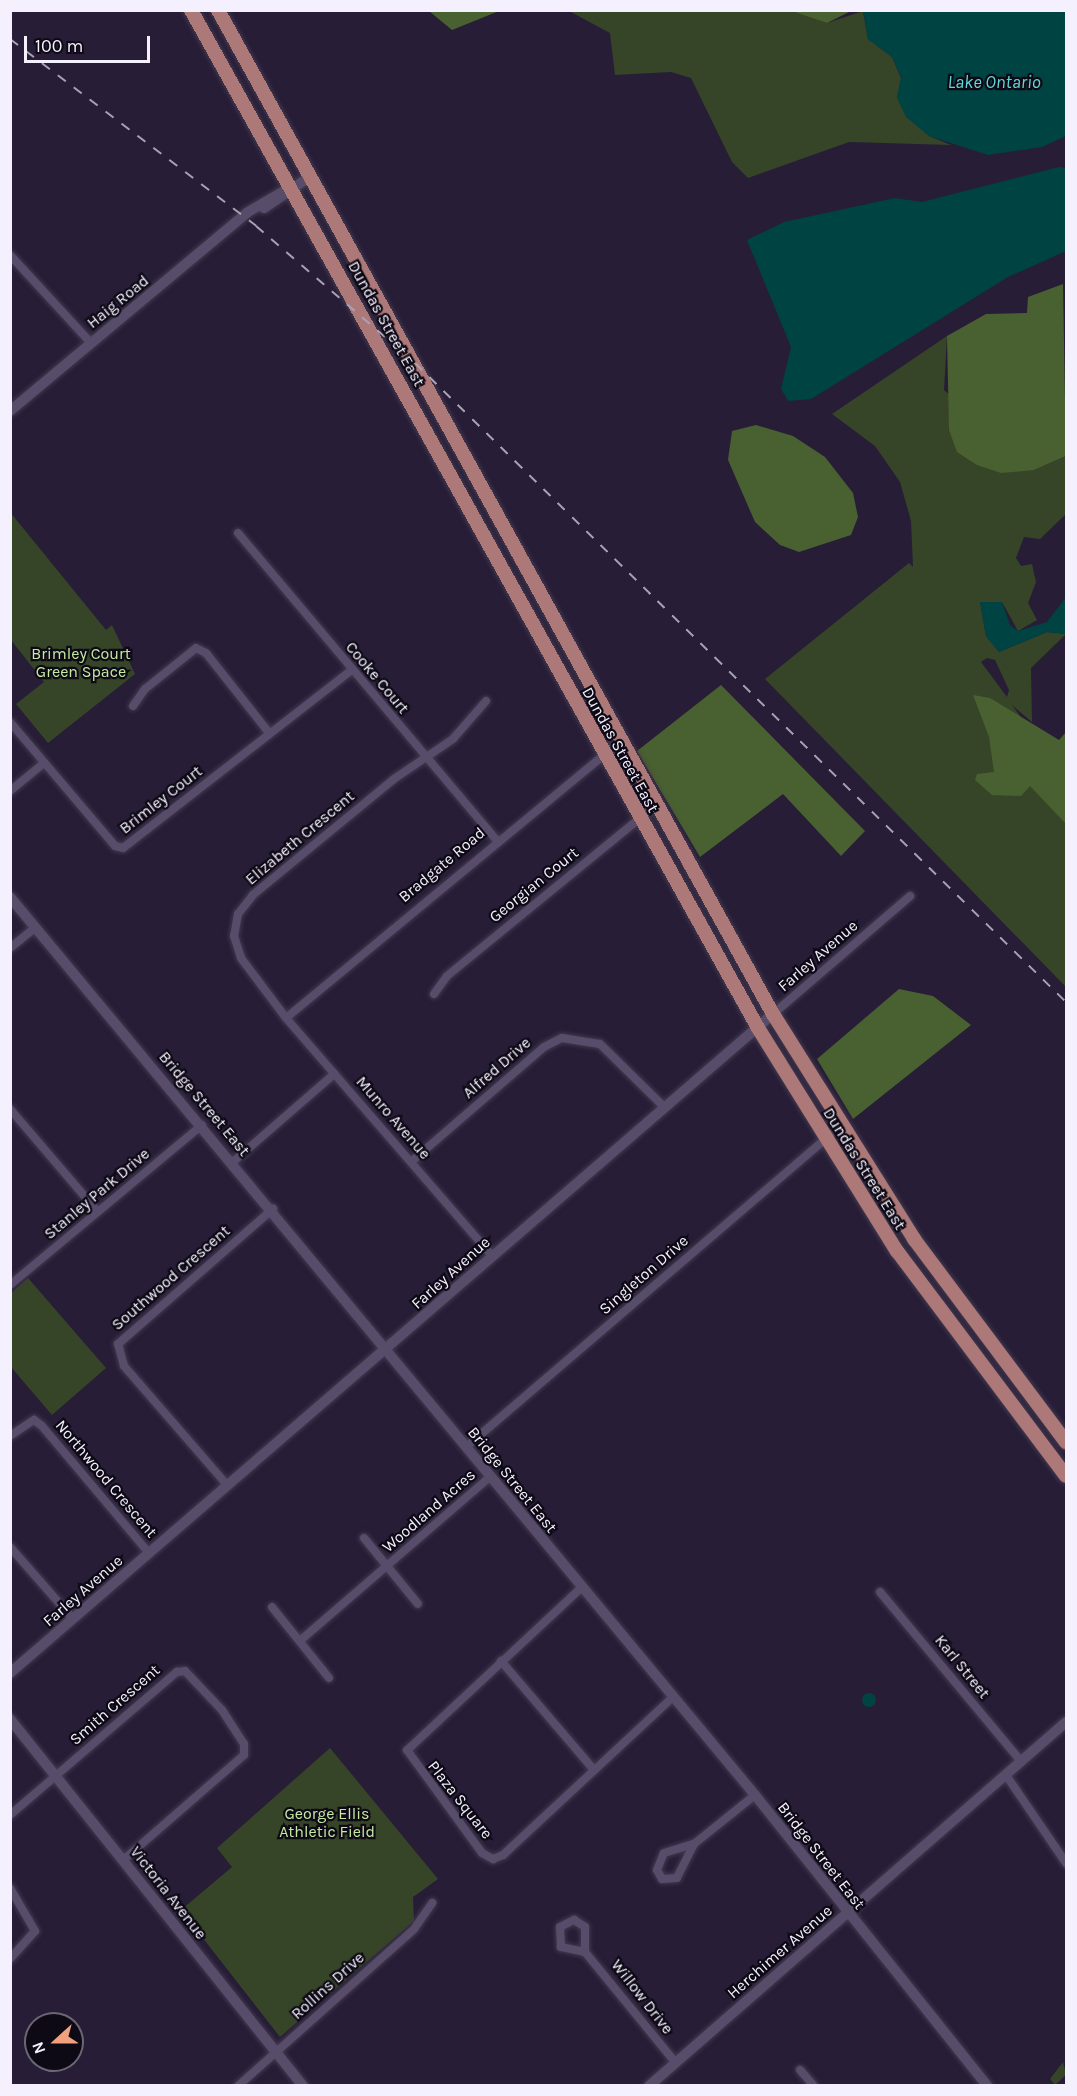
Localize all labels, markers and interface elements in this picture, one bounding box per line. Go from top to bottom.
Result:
scale bar [27,24,153,62]
text: 100 m [35,35,83,57]
water label: Lake Ontario [947,71,1041,93]
street label: Dundas Street East [344,258,428,390]
street label: Haig Road [83,271,153,333]
street label: Cooke Court [341,638,413,718]
park label: Brimley Court Green Space [31,644,131,682]
street label: Dundas Street East [578,684,662,816]
street label: Brimley Court [116,762,206,838]
street label: Elizabeth Crescent [242,787,358,889]
street label: Bradgate Road [395,823,489,907]
street label: Georgian Court [486,843,582,927]
street label: Farley Avenue [774,916,862,996]
street label: Alfred Drive [459,1033,535,1103]
street label: Bridge Street East [155,1048,253,1160]
street label: Munro Avenue [352,1073,434,1163]
street label: Dundas Street East [819,1104,909,1234]
street label: Stanley Park Drive [40,1144,154,1244]
street label: Southwood Crescent [108,1221,234,1335]
street label: Singleton Drive [596,1231,692,1319]
street label: Farley Avenue [408,1233,494,1313]
street label: Northwood Crescent [51,1416,161,1542]
street label: Bridge Street East [463,1423,561,1537]
street label: Woodland Acres [379,1465,479,1557]
street label: Farley Avenue [39,1551,127,1631]
street label: Karl Street [930,1631,994,1703]
street label: Smith Crescent [66,1661,164,1749]
street label: Plaza Square [424,1757,496,1843]
street label: Bridge Street East [773,1798,869,1914]
park label: George Ellis Athletic Field [279,1804,375,1842]
street label: Victoria Avenue [126,1843,210,1943]
street label: Herchimer Avenue [724,1901,836,2003]
street label: Rollins Drive [288,1948,368,2024]
street label: Willow Drive [607,1956,677,2038]
north arrow [24,2012,84,2072]
text: N [28,2039,50,2057]

